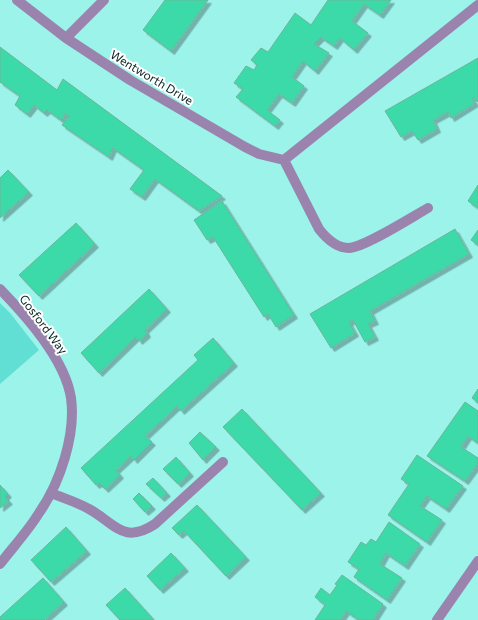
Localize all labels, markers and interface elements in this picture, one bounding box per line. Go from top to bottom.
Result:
street label: Wentworth Drive [108,47,196,107]
street label: Gosford Way [17,292,71,356]

